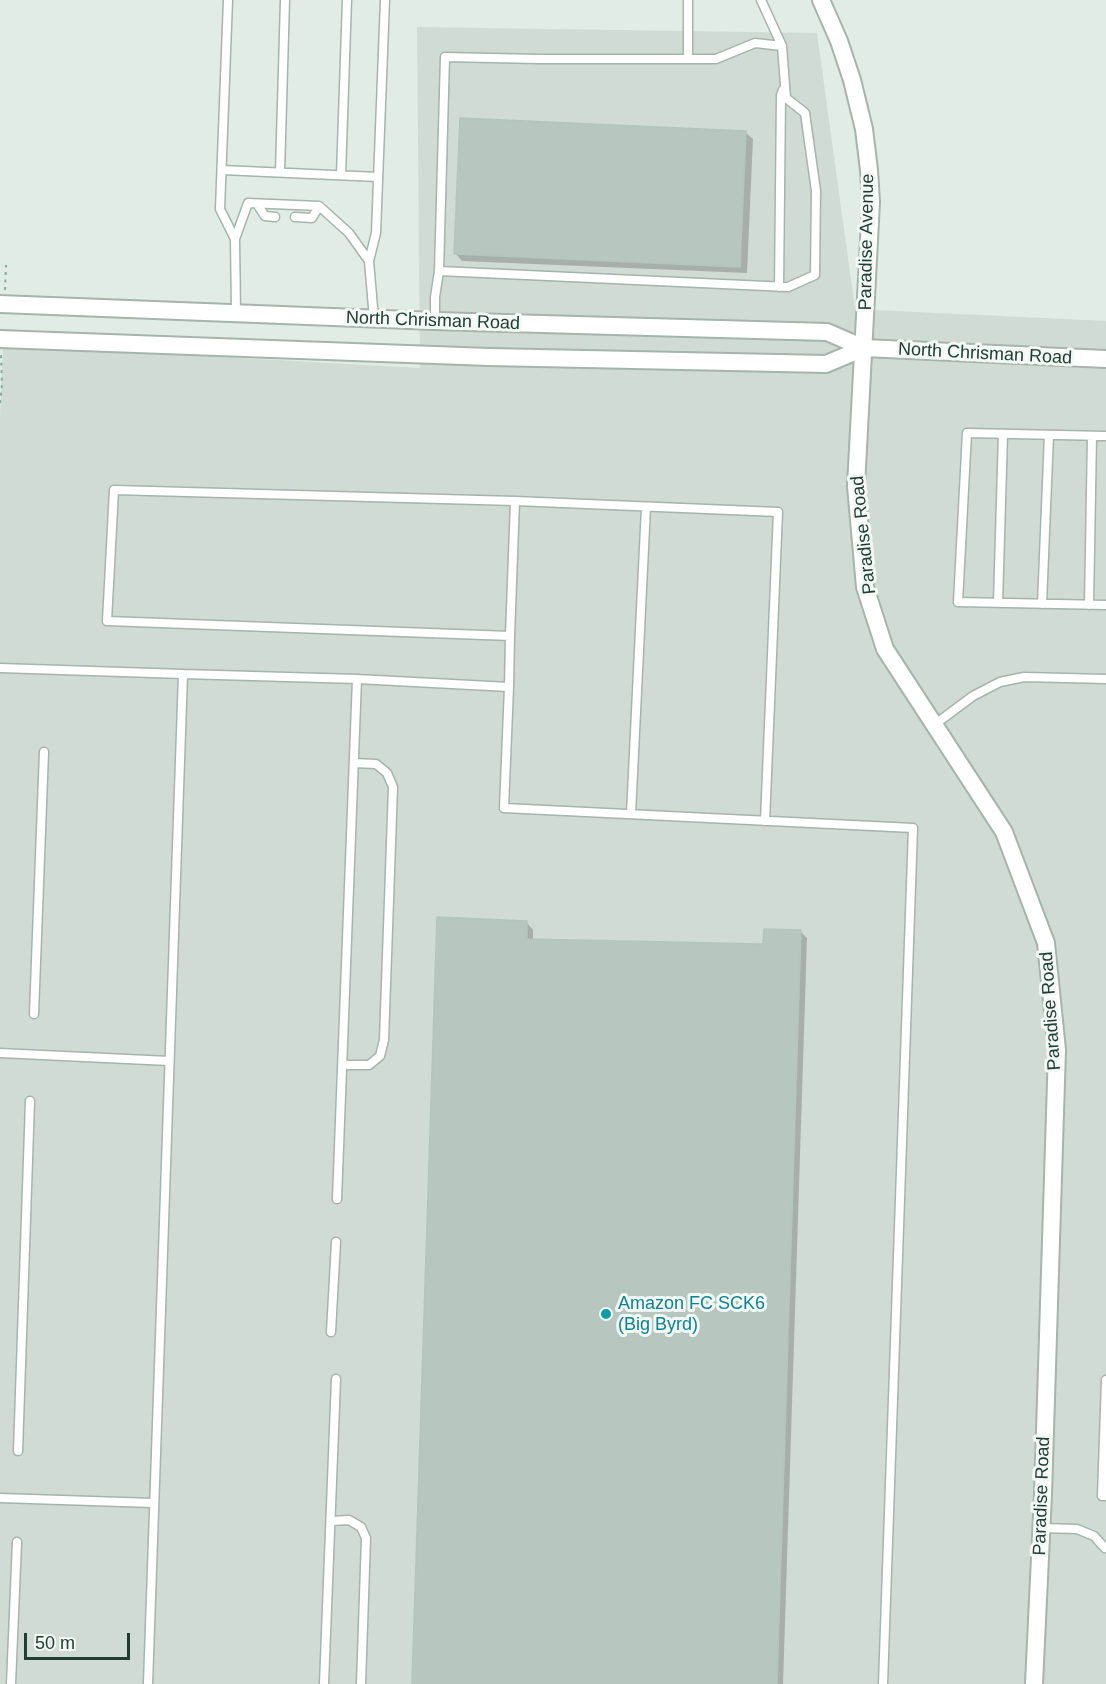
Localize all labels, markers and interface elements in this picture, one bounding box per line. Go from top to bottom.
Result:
street label: Paradise Avenue [855,173,879,311]
street label: North Chrisman Road [346,307,520,335]
street label: North Chrisman Road [898,339,1072,369]
street label: Paradise Road [847,475,881,595]
street label: Paradise Road [1036,951,1066,1071]
place label: Amazon FC SCK6 (Big Byrd) [618,1293,765,1336]
marker: Amazon FC SCK6 (Big Byrd) [599,1307,613,1321]
street label: Paradise Road [1029,1436,1055,1556]
scale bar [27,1621,134,1659]
text: 50 m [35,1633,75,1653]

